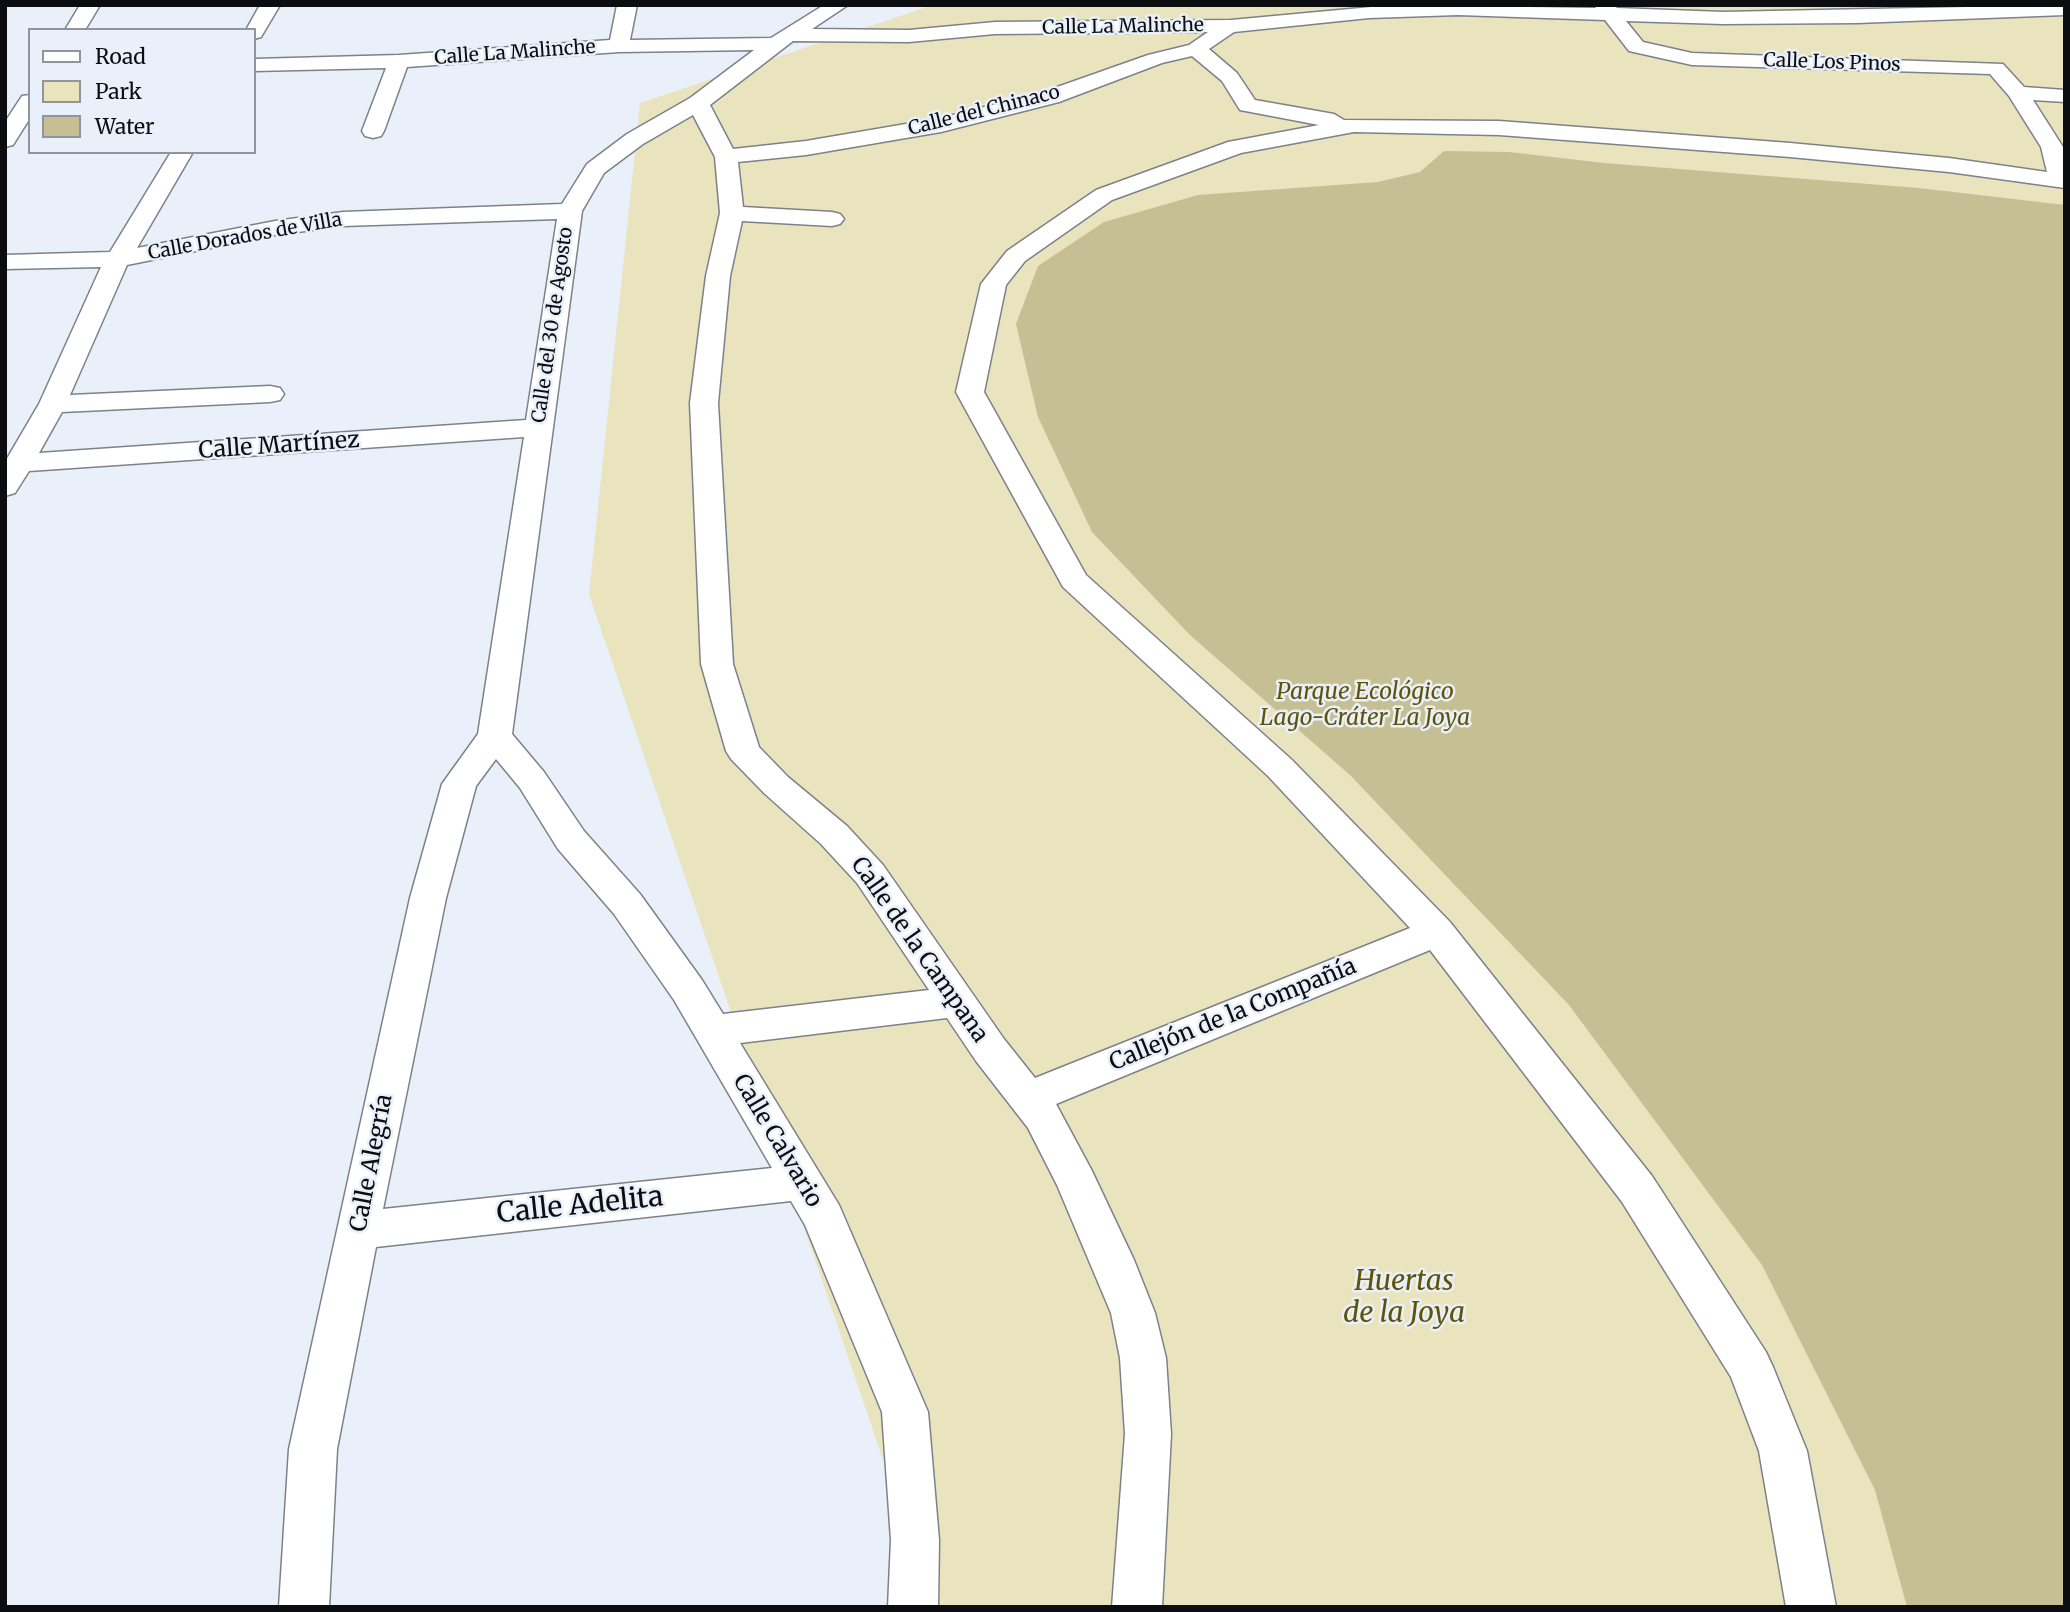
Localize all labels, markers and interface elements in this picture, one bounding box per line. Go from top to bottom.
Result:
street label: Calle La Malinche [1042,14,1204,40]
legend [28,28,256,154]
street label: Calle La Malinche [434,36,596,70]
text: Road [95,43,146,70]
street label: Calle Los Pinos [1763,49,1901,77]
text: Park [95,78,142,105]
street label: Calle del Chinaco [906,81,1062,141]
text: Water [95,113,154,140]
street label: Calle Dorados de Villa [146,209,344,265]
street label: Calle del 30 de Agosto [528,226,578,424]
street label: Calle Martínez [198,427,360,465]
park label: Parque Ecológico Lago-Cráter La Joya [1260,678,1470,732]
street label: Calle de la Campana [845,852,993,1048]
street label: Callejón de la Compañía [1106,953,1360,1077]
street label: Calle Calvario [726,1070,828,1212]
street label: Calle Alegría [345,1092,399,1234]
street label: Calle Adelita [495,1181,665,1231]
park label: Huertas de la Joya [1343,1265,1465,1331]

